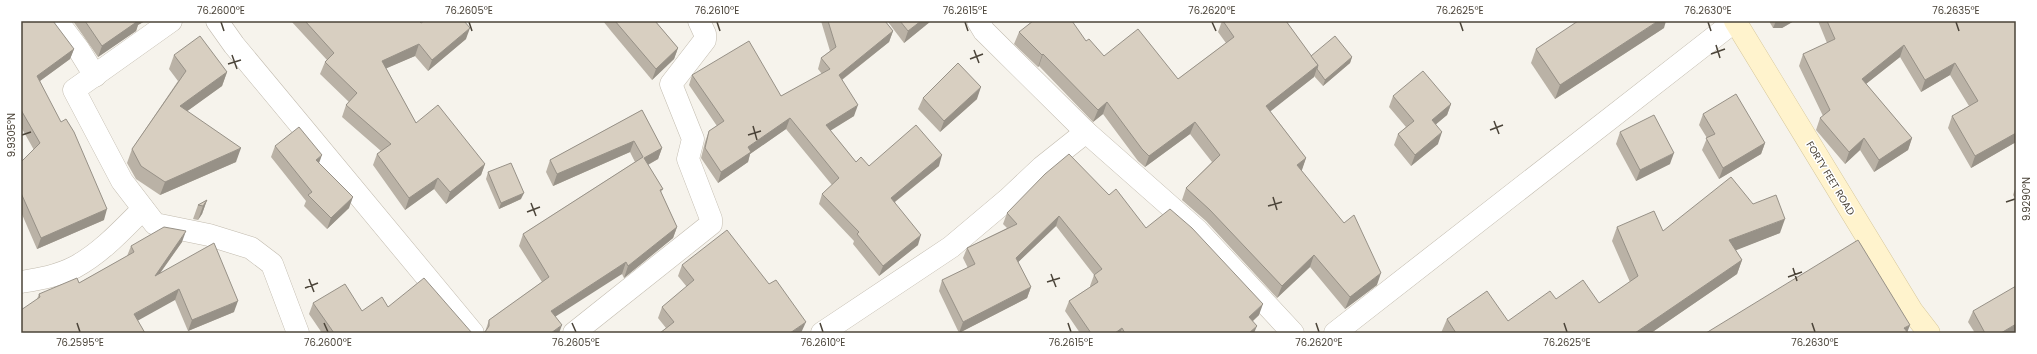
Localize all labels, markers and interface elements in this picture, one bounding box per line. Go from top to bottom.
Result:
text: 76.2600°E [197,3,245,18]
text: 76.2605°E [445,3,493,18]
text: 76.2610°E [695,3,739,18]
text: 76.2615°E [943,3,987,18]
text: 76.2620°E [1188,3,1236,18]
text: 76.2625°E [1436,3,1484,18]
text: 76.2630°E [1684,3,1732,18]
text: 76.2635°E [1932,3,1980,18]
text: 9.9305°N [4,113,19,157]
street label: FORTY FEET ROAD [1803,138,1859,218]
text: 9.9290°N [2019,177,2034,221]
text: 76.2595°E [56,335,104,350]
text: 76.2600°E [304,335,352,350]
text: 76.2605°E [552,335,600,350]
text: 76.2610°E [801,335,845,350]
text: 76.2615°E [1049,335,1093,350]
text: 76.2620°E [1295,335,1343,350]
text: 76.2625°E [1543,335,1591,350]
text: 76.2630°E [1791,335,1839,350]

